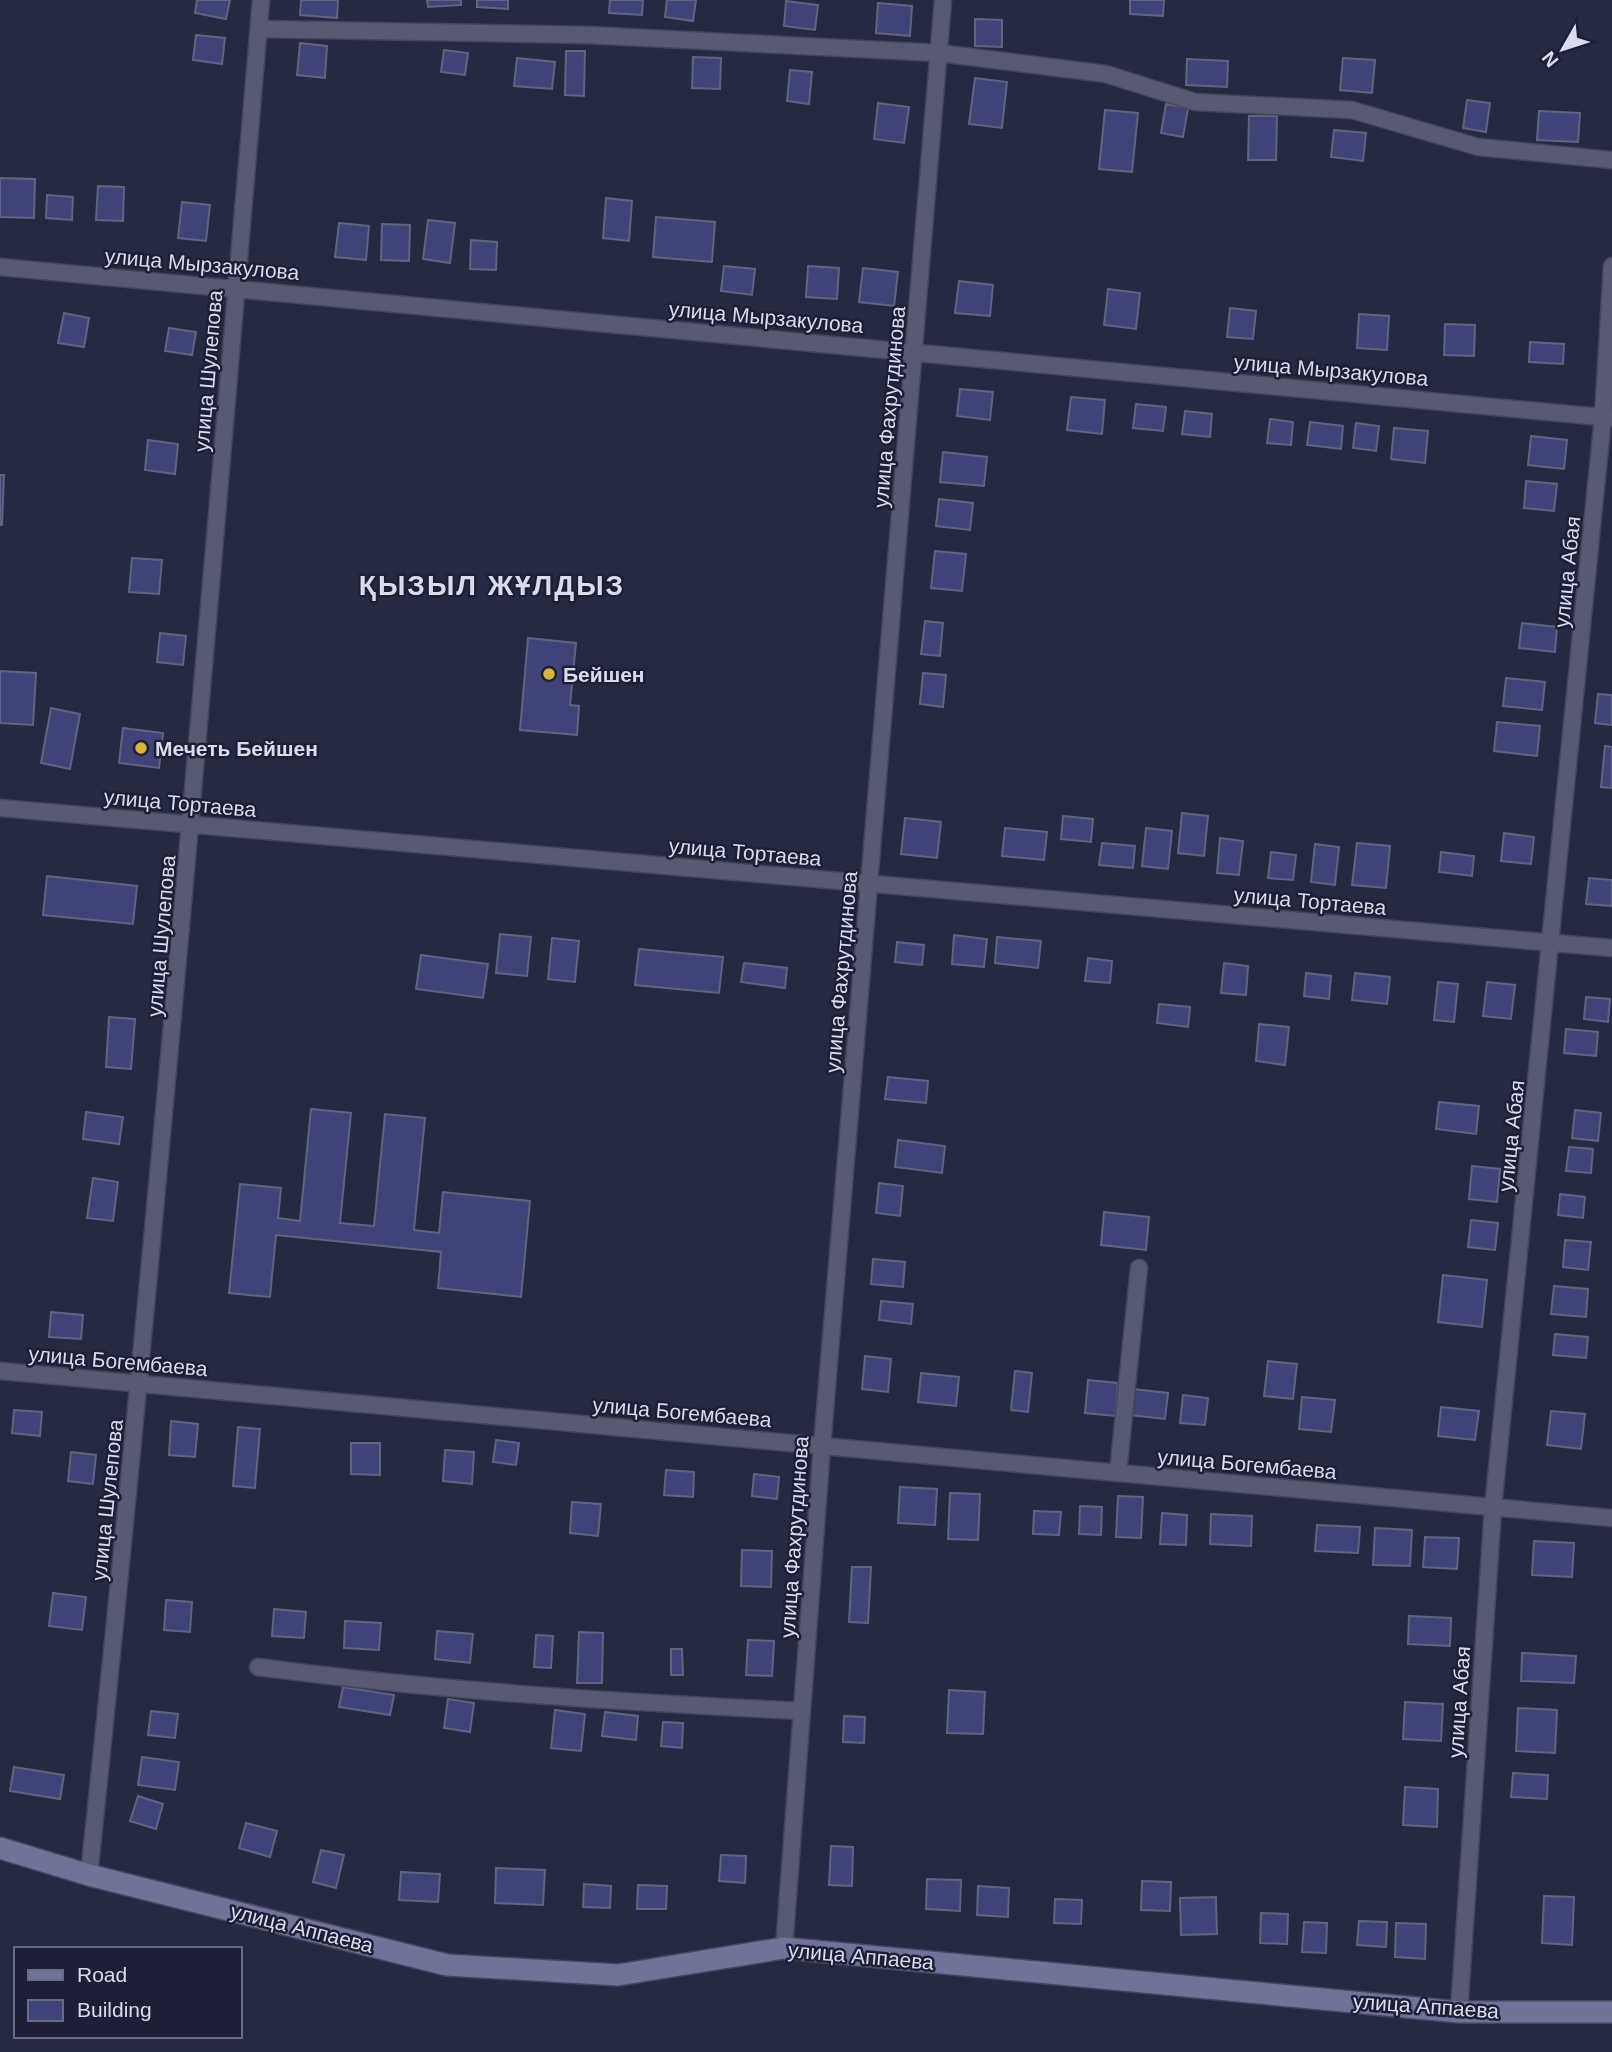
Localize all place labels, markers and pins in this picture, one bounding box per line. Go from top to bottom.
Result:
place label: Бейшен [563,663,645,686]
marker: Бейшен [541,666,557,682]
place label: Мечеть Бейшен [155,737,318,760]
marker: Мечеть Бейшен [133,740,149,756]

